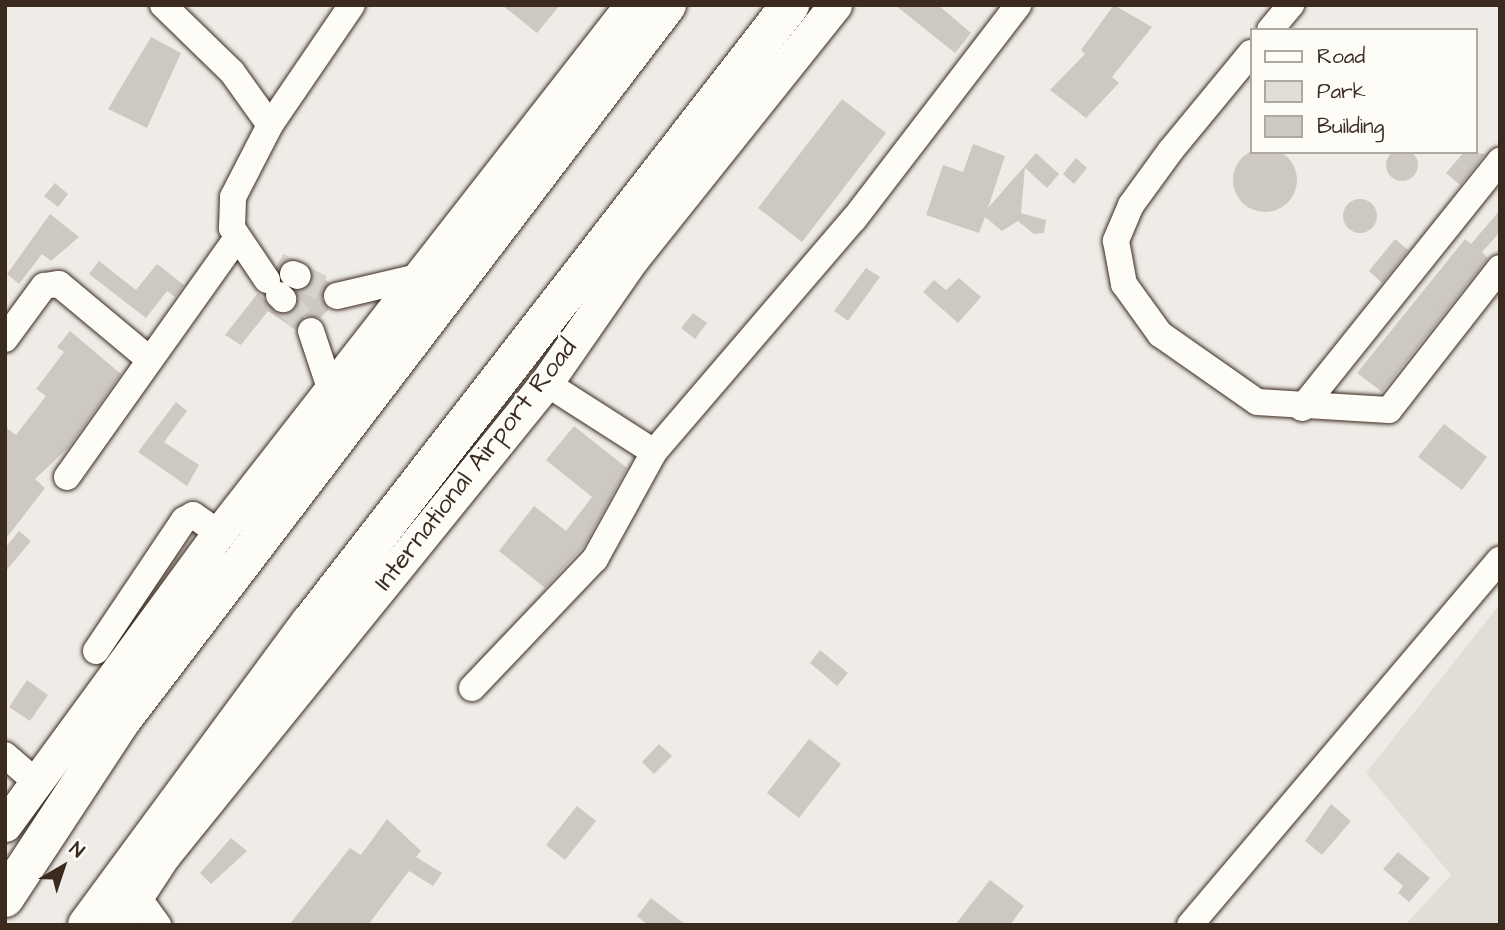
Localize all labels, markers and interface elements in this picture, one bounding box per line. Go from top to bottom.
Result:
legend [1250,28,1477,154]
text: Road [1317,42,1365,71]
text: Park [1317,77,1366,106]
text: Building [1317,112,1384,141]
street label: International Airport Road [368,333,584,597]
north arrow [28,832,98,902]
text: N [63,836,90,865]

